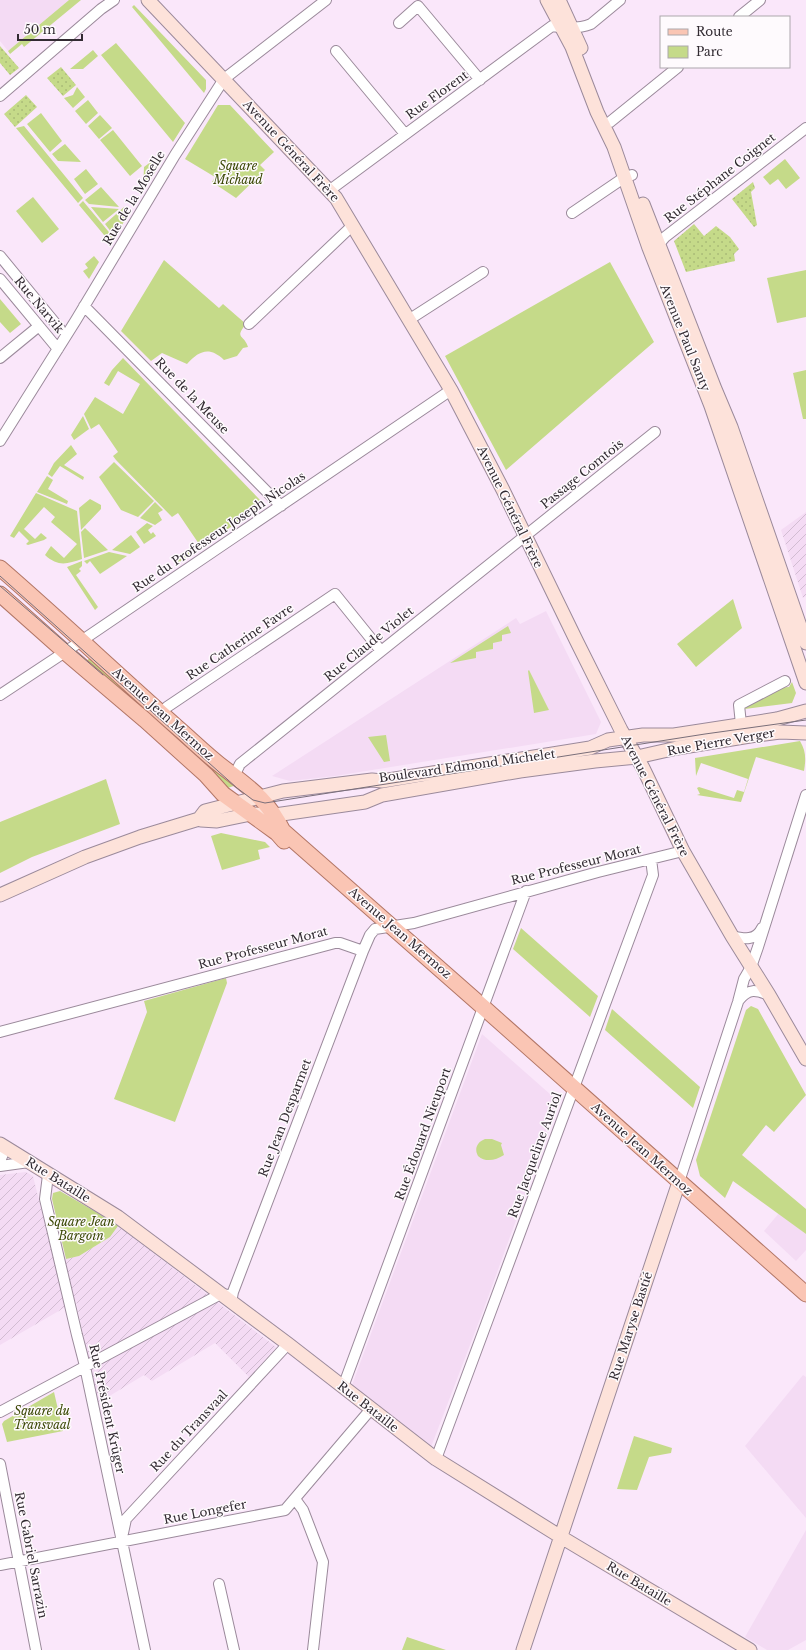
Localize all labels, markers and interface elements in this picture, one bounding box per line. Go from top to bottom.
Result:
scale bar [18,16,82,42]
legend [660,16,790,68]
text: 50 m [24,22,56,37]
text: Route [696,24,733,39]
text: Parc [696,44,723,59]
street label: Rue Florent [403,67,471,122]
street label: Avenue Général Frère [239,96,343,205]
street label: Rue Stéphane Coignet [661,129,779,226]
street label: Rue de la Moselle [99,148,168,248]
park label: Square Michaud [212,158,263,187]
street label: Rue Narvik [11,273,68,337]
street label: Avenue Paul Santy [657,281,714,394]
street label: Rue de la Meuse [152,354,233,437]
street label: Passage Comtois [537,436,626,512]
street label: Avenue Général Frère [474,442,547,570]
street label: Rue du Professeur Joseph Nicolas [130,468,308,595]
street label: Rue Catherine Favre [183,600,296,683]
street label: Rue Claude Violet [321,603,417,684]
street label: Avenue Jean Mermoz [109,663,217,763]
street label: Rue Pierre Verger [666,725,776,758]
street label: Avenue Général Frère [618,732,693,859]
street label: Boulevard Edmond Michelet [378,746,557,785]
street label: Rue Professeur Morat [509,841,643,888]
street label: Avenue Jean Mermoz [345,883,455,982]
street label: Rue Professeur Morat [197,923,330,972]
street label: Rue Jean Desparmet [255,1056,314,1179]
street label: Rue Édouard Nieuport [391,1065,454,1202]
street label: Rue Jacqueline Auriol [505,1090,564,1220]
street label: Avenue Jean Mermoz [588,1098,696,1198]
street label: Rue Bataille [23,1154,94,1206]
park label: Square Jean Bargoin [47,1214,115,1243]
street label: Rue Maryse Bastié [606,1270,655,1382]
street label: Rue Président Krüger [86,1343,129,1475]
street label: Rue Bataille [335,1378,402,1435]
street label: Rue du Transvaal [147,1387,230,1475]
park label: Square du Transvaal [13,1403,71,1432]
street label: Rue Gabriel Sarrazin [12,1490,51,1619]
street label: Rue Longefer [162,1496,248,1527]
street label: Rue Bataille [604,1558,675,1609]

